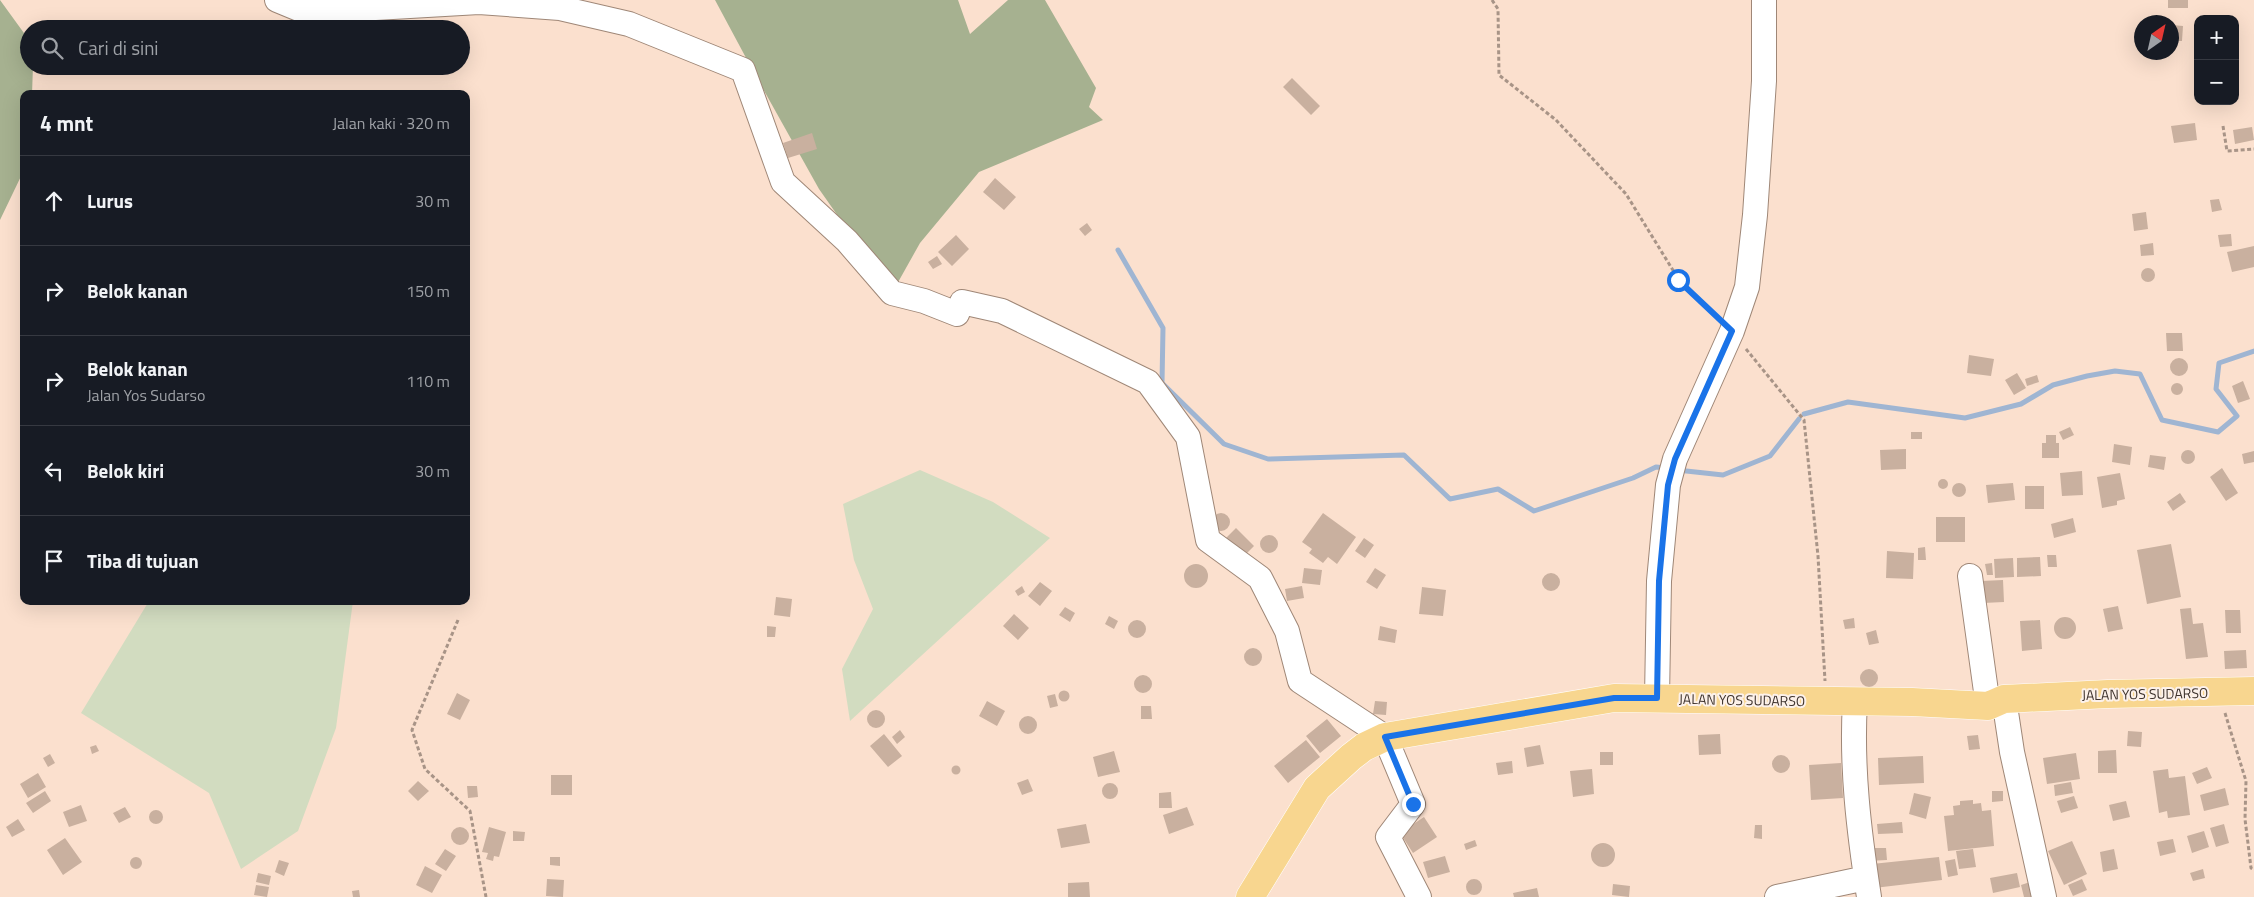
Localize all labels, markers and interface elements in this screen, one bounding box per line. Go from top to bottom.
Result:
north arrow [2134,15,2179,60]
map controls [2194,15,2239,105]
button: + [2194,15,2239,60]
search box [20,20,470,75]
text: Cari di sini [78,33,159,62]
icon: search [38,34,66,62]
button: − [2194,60,2239,105]
text: 4 mnt [40,107,93,139]
text: Jalan kaki · 320 m [332,111,450,135]
text: Lurus [87,186,133,215]
icon: ahead [40,187,68,215]
text: 30 m [415,189,450,213]
route start [1667,269,1690,292]
text: Belok kanan [87,276,188,305]
icon: right [40,277,68,305]
text: 150 m [406,279,450,303]
text: Belok kanan [87,354,188,383]
icon: right [40,367,68,395]
text: 110 m [406,369,450,393]
text: Jalan Yos Sudarso [87,383,205,407]
text: Belok kiri [87,456,164,485]
icon: left [40,457,68,485]
text: 30 m [415,459,450,483]
text: Tiba di tujuan [87,546,199,575]
icon: arrive [40,547,68,575]
street label: JALAN YOS SUDARSO [2082,682,2208,705]
street label: JALAN YOS SUDARSO [1679,688,1805,711]
route end [1402,793,1425,816]

